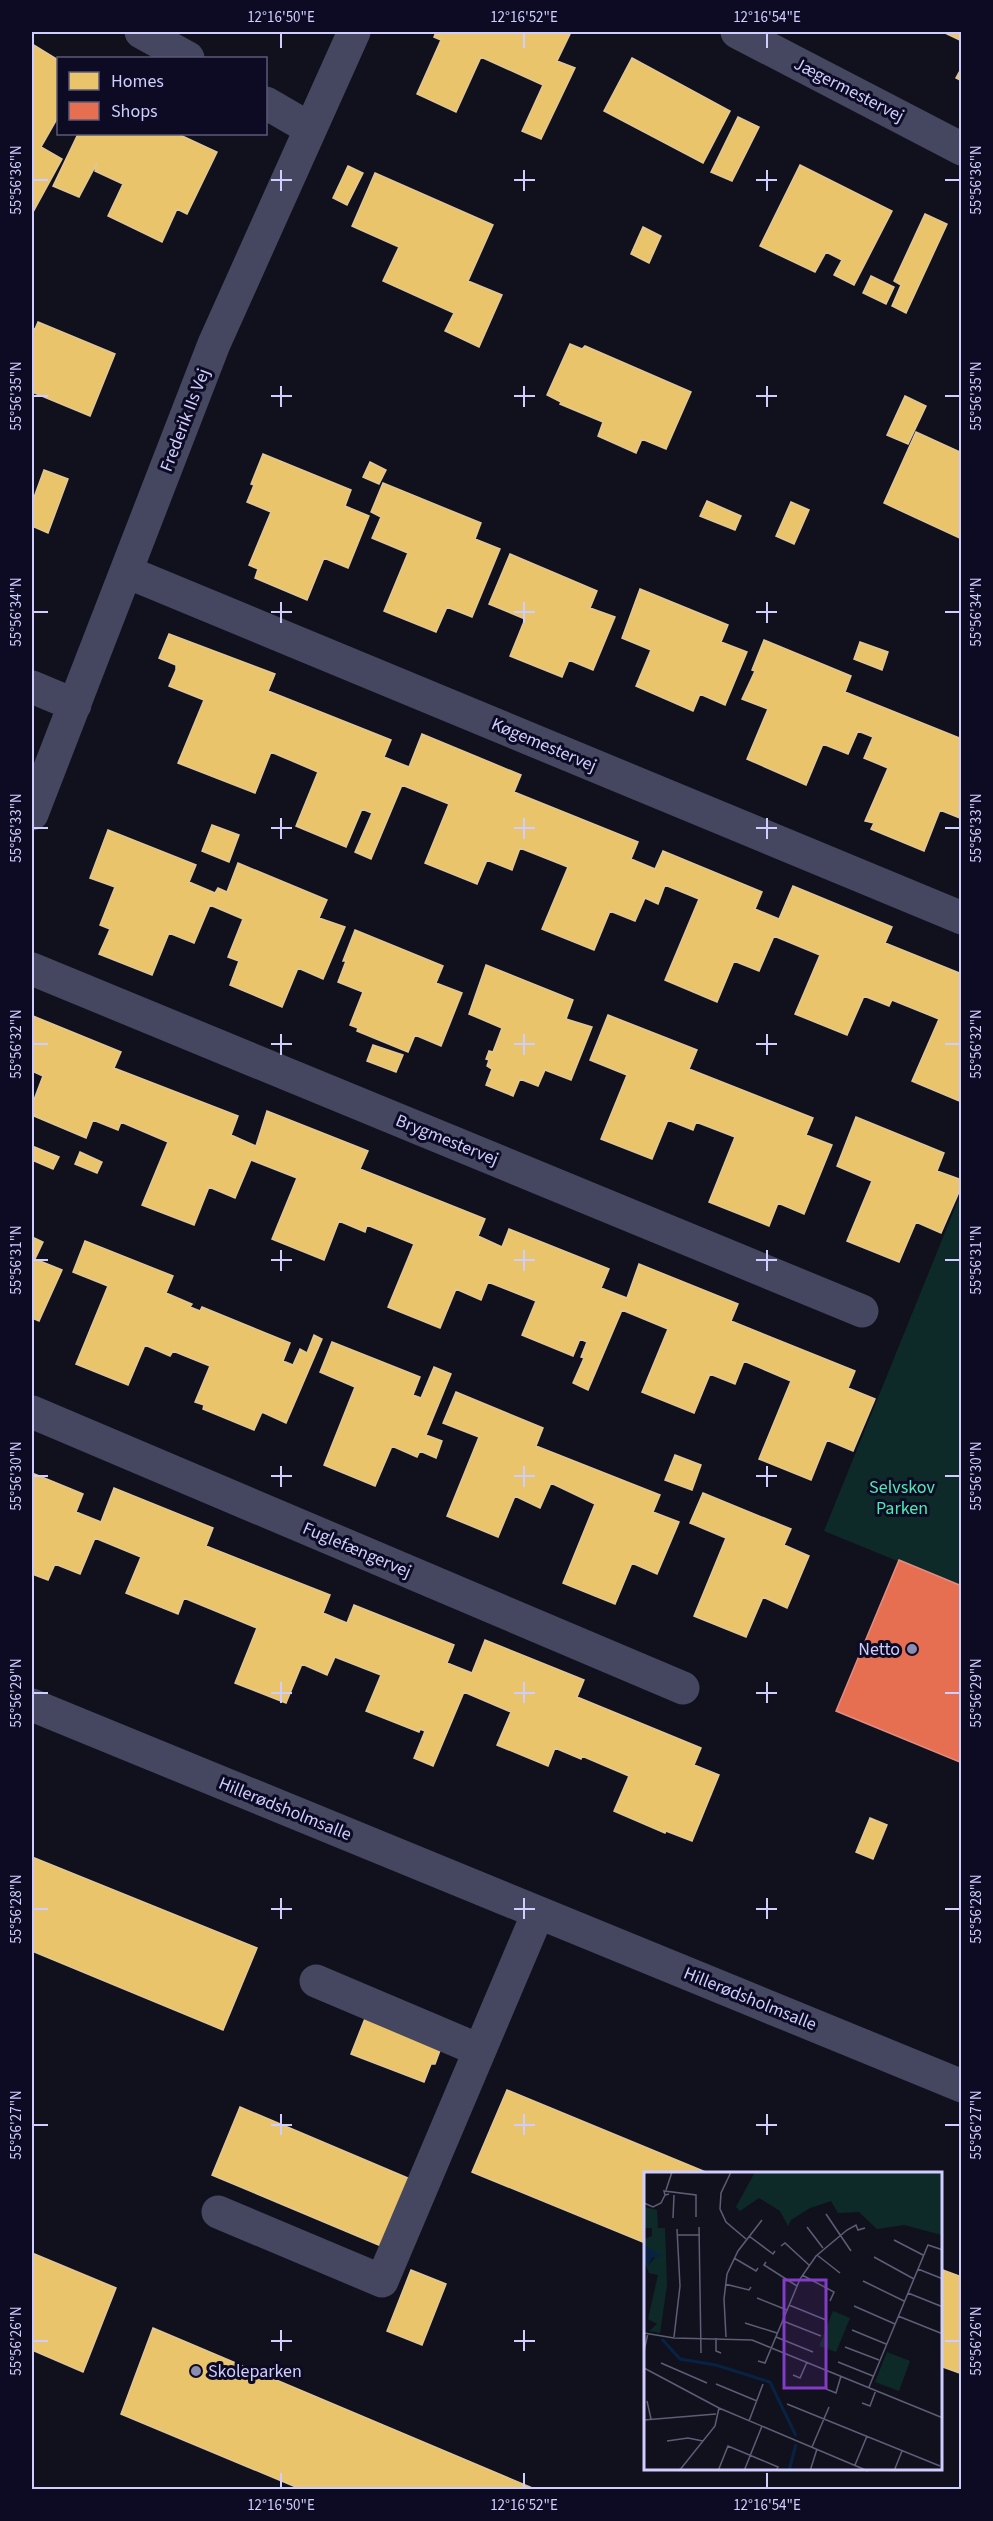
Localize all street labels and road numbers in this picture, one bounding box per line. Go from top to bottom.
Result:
street label: Jægermestervej [790,51,908,129]
street label: Frederik IIs Vej [154,365,216,475]
street label: Køgemestervej [488,712,600,778]
street label: Brygmestervej [392,1108,502,1172]
street label: Fuglefængervej [299,1516,415,1584]
street label: Hillerødsholmsalle [215,1771,355,1847]
street label: Hillerødsholmsalle [680,1961,820,2037]

